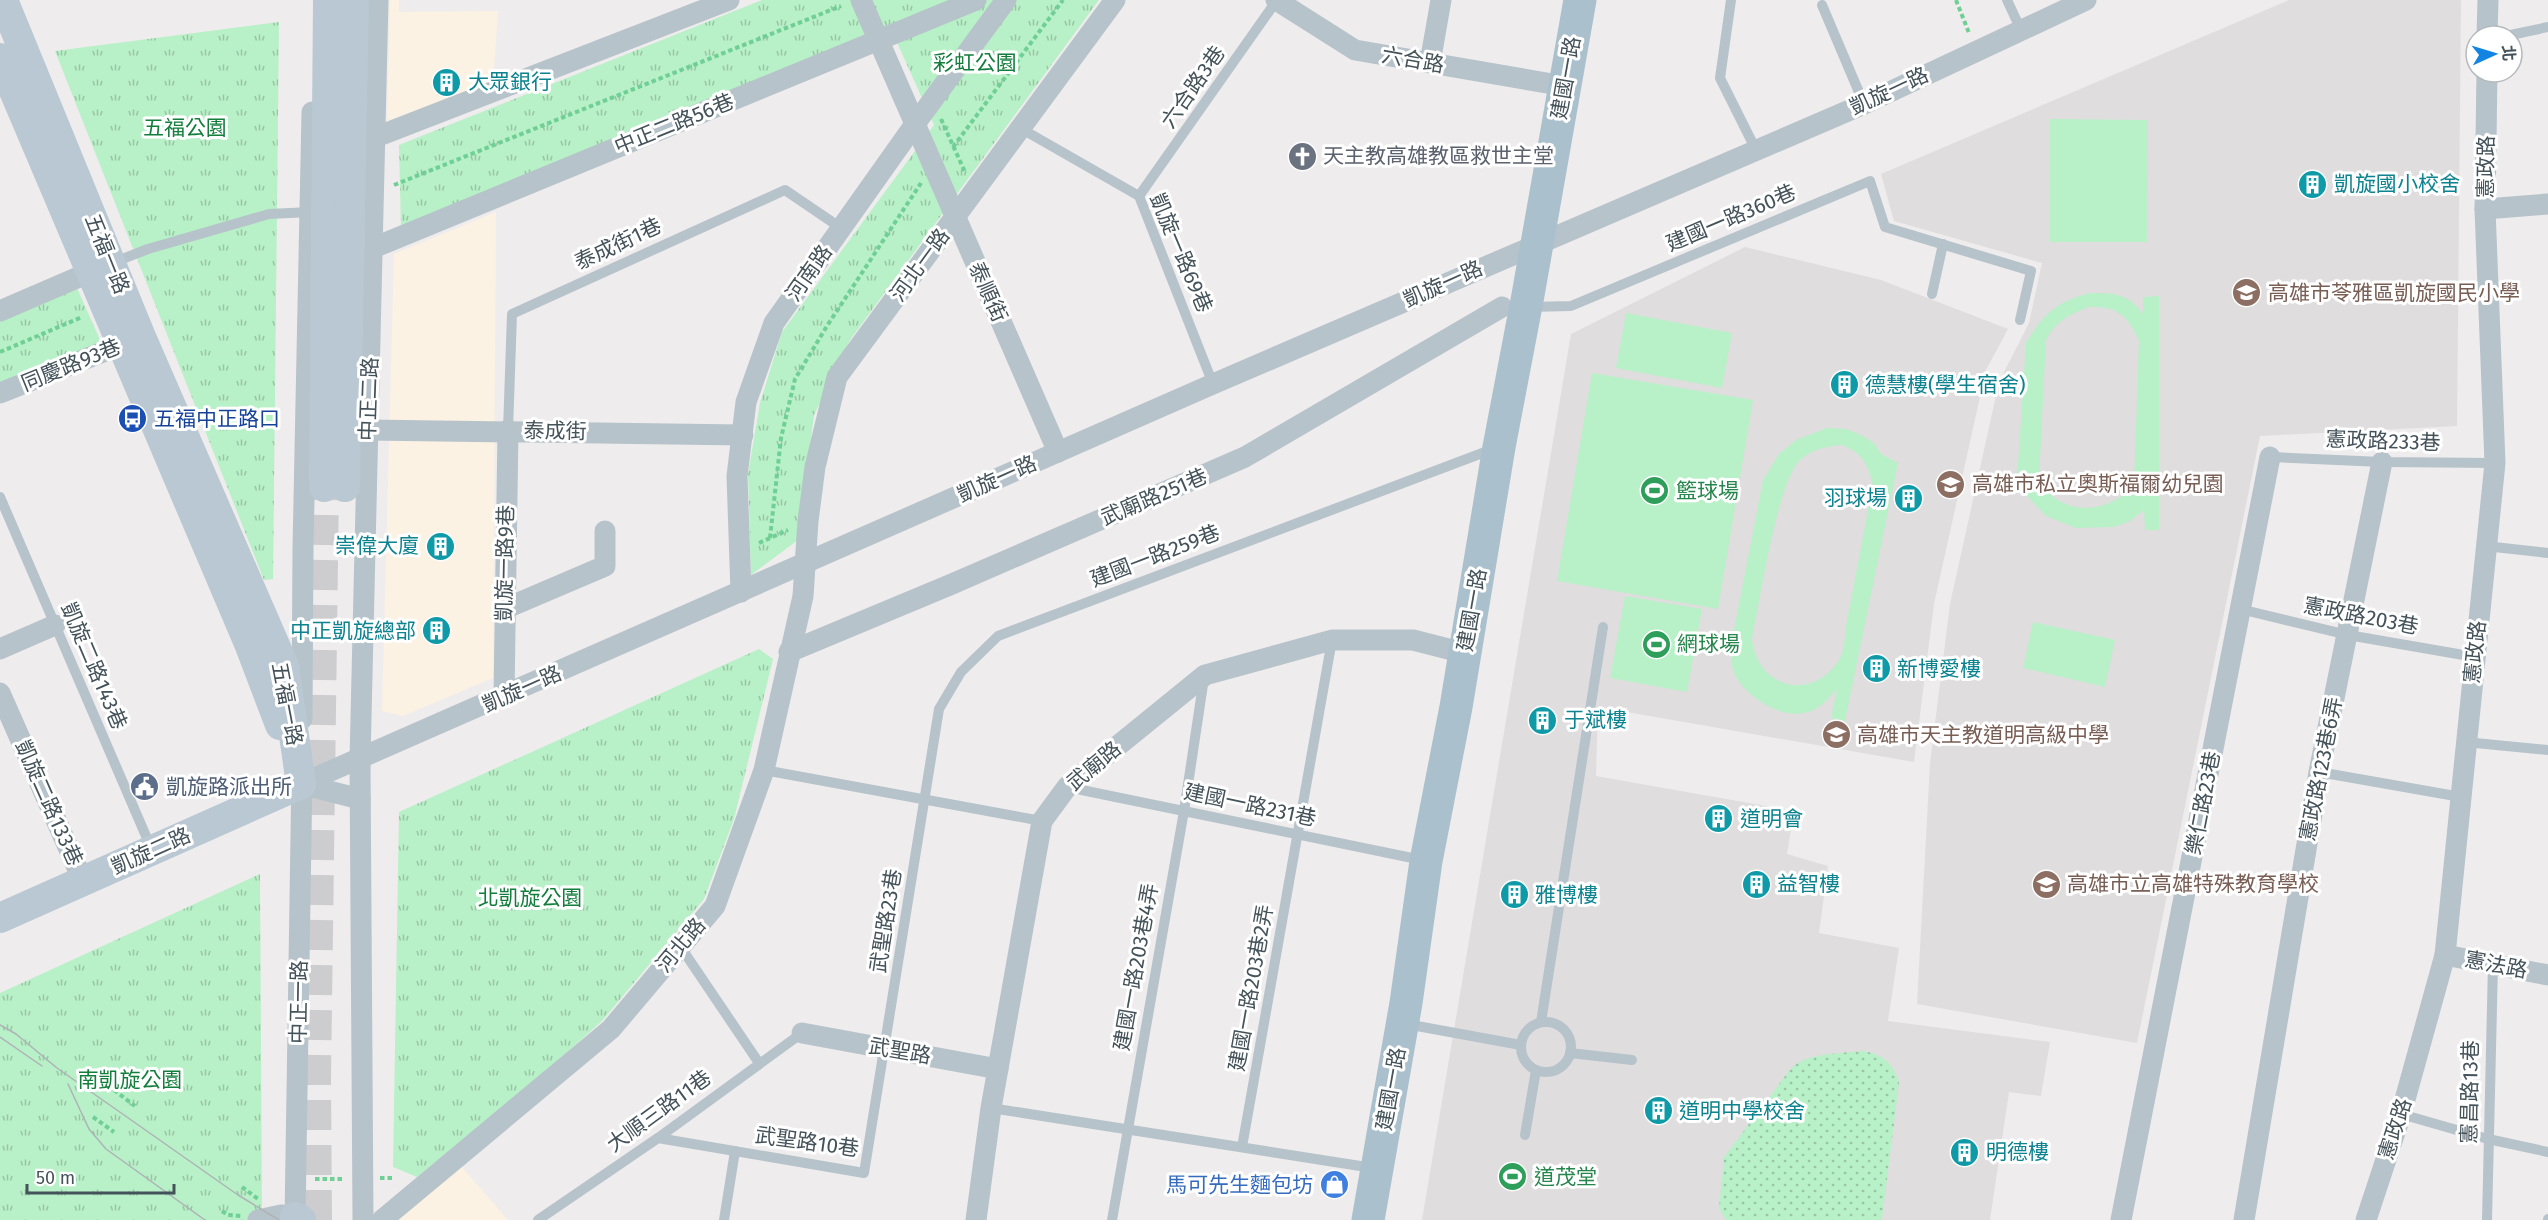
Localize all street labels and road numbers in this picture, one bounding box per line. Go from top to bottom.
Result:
street label: 建國一路 [1546,34,1586,122]
street label: 六合路3巷 [1155,41,1231,133]
street label: 六合路 [1380,42,1446,78]
street label: 凱旋一路 [1845,61,1933,121]
street label: 中正二路56巷 [610,88,738,160]
street label: 憲政路 [2472,135,2500,199]
street label: 建國一路360巷 [1662,179,1800,257]
street label: 凱旋一路69巷 [1144,190,1218,316]
street label: 五福一路 [79,210,135,298]
street label: 泰成街1巷 [570,213,666,275]
street label: 河北一路 [885,223,955,307]
street label: 河南路 [780,240,838,306]
street label: 凱旋一路 [1399,255,1487,313]
street label: 泰順街 [963,258,1013,326]
street label: 同慶路93巷 [17,333,125,397]
street label: 中正二路 [355,357,383,441]
street label: 泰成街 [523,417,587,445]
street label: 憲政路233巷 [2325,426,2441,456]
street label: 凱旋一路 [953,450,1041,508]
street label: 武廟路251巷 [1097,463,1211,531]
street label: 凱旋一路9巷 [491,505,519,621]
street label: 建國一路259巷 [1087,519,1223,593]
street label: 建國一路 [1452,566,1492,654]
street label: 憲政路203巷 [2301,592,2421,640]
street label: 凱旋二路143巷 [56,599,132,733]
street label: 憲政路 [2459,619,2491,685]
street label: 五福一路 [266,660,308,748]
street label: 凱旋一路 [478,660,566,718]
street label: 憲政路123巷6弄 [2294,695,2348,843]
street label: 凱旋二路133巷 [10,736,88,870]
street label: 武廟路 [1062,736,1126,796]
street label: 樂仁路23巷 [2180,749,2226,857]
street label: 建國一路231巷 [1182,778,1318,832]
street label: 凱旋二路 [107,822,195,880]
street label: 武聖路23巷 [865,867,907,975]
street label: 建國一路203巷4弄 [1108,881,1164,1053]
street label: 建國一路203巷2弄 [1224,903,1278,1073]
street label: 河北路 [651,913,711,977]
street label: 憲法路 [2463,946,2529,984]
street label: 中正一路 [285,960,313,1044]
street label: 武聖路 [867,1033,933,1069]
street label: 憲昌路13巷 [2456,1040,2484,1144]
street label: 建國一路 [1371,1045,1411,1133]
street label: 大順三路11巷 [602,1064,716,1158]
street label: 憲政路 [2373,1095,2417,1163]
street label: 武聖路10巷 [753,1122,861,1162]

